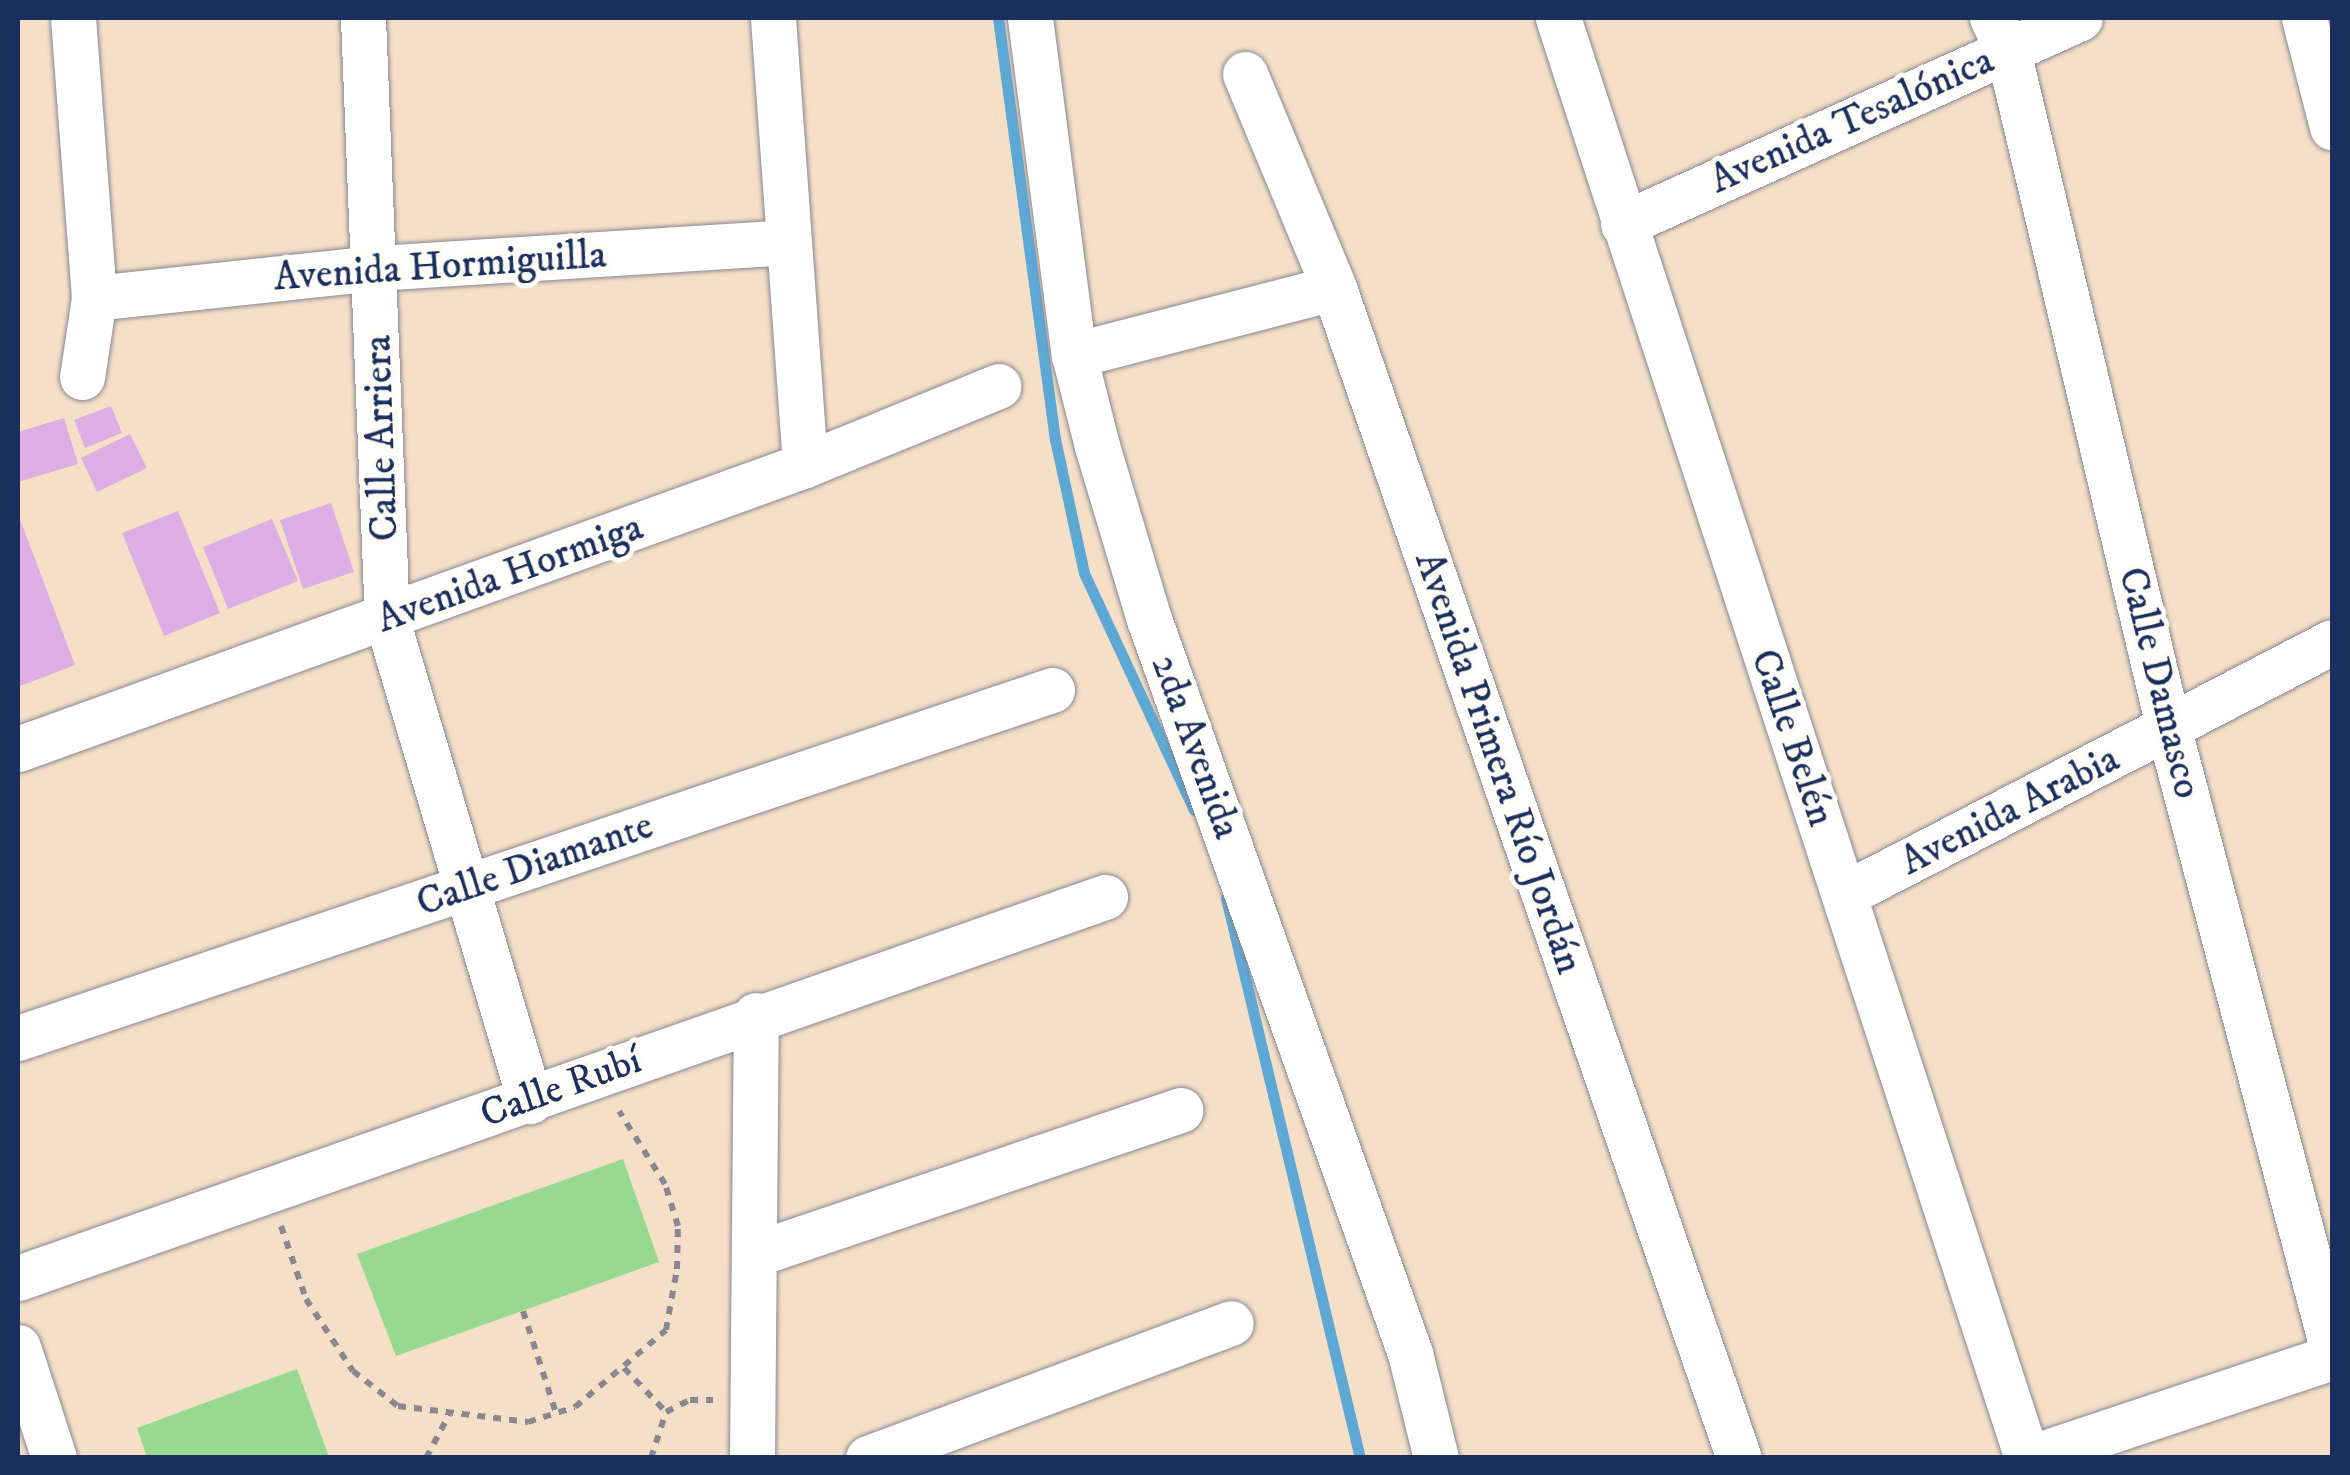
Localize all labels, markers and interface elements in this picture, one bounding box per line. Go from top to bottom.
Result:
street label: Avenida Tesalónica [1703,37,2001,205]
street label: Avenida Hormiguilla [272,231,608,303]
street label: Calle Arriera [354,334,410,542]
street label: Avenida Hormiga [370,504,650,644]
street label: Avenida Primera Río Jordán [1403,546,1593,980]
street label: Calle Damasco [2107,562,2211,804]
street label: Calle Belén [1739,643,1845,833]
street label: 2da Avenida [1140,649,1250,845]
street label: Avenida Arabia [1893,735,2127,887]
street label: Calle Diamante [410,802,660,928]
street label: Calle Rubí [474,1037,648,1139]

